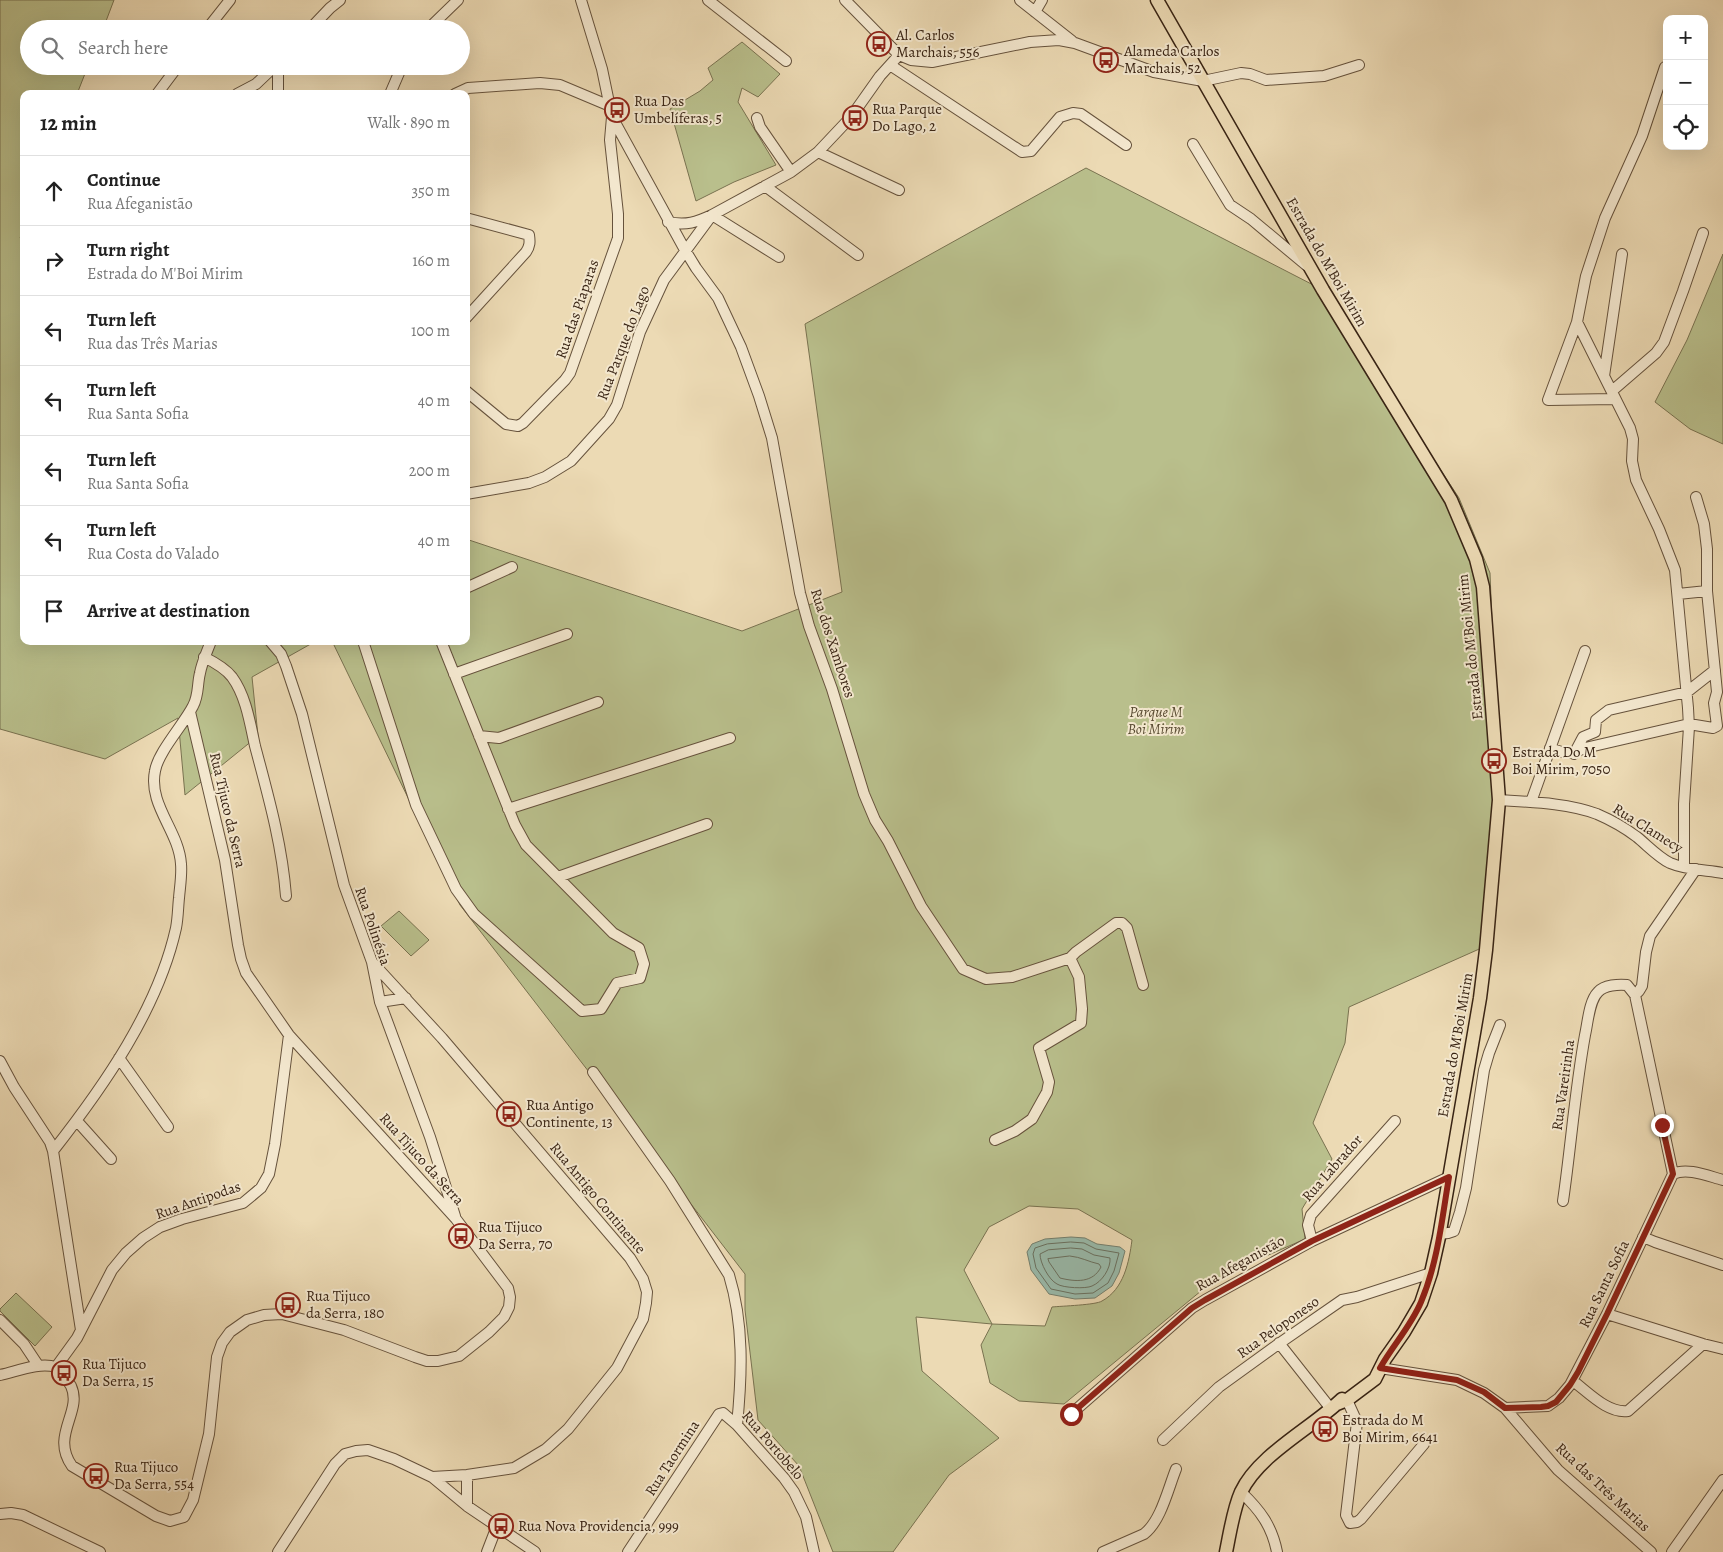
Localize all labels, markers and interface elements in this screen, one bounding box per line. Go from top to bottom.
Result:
map controls [1663,15,1708,150]
button: + [1663,15,1708,60]
search box [20,20,470,75]
place label: Al. Carlos Marchais, 556 [895,25,979,62]
bus stop icon: Al. Carlos Marchais, 556 [866,31,892,57]
icon: search [38,34,66,62]
text: Search here [78,35,168,61]
place label: Alameda Carlos Marchais, 52 [1123,41,1220,78]
bus stop icon: Alameda Carlos Marchais, 52 [1093,47,1119,73]
button: − [1663,60,1708,105]
place label: Rua Das Umbelíferas, 5 [634,91,722,128]
bus stop icon: Rua Das Umbelíferas, 5 [604,97,630,123]
place label: Rua Parque Do Lago, 2 [872,99,942,136]
bus stop icon: Rua Parque Do Lago, 2 [842,105,868,131]
button: locate [1663,105,1708,150]
text: 12 min [40,109,97,137]
text: Walk · 890 m [368,112,450,134]
text: Continue [87,167,161,193]
icon: ahead [40,177,68,205]
text: 350 m [411,180,450,202]
text: Rua Afeganistão [87,193,193,215]
street label: Estrada do M'Boi Mirim [1282,194,1373,331]
text: Turn right [87,237,169,263]
icon: right [40,247,68,275]
text: 160 m [412,250,450,272]
street label: Rua das Piaparas [551,257,603,361]
text: Estrada do M'Boi Mirim [87,263,243,285]
street label: Rua Parque do Lago [592,283,654,403]
text: Turn left [87,307,156,333]
icon: left [40,317,68,345]
text: 100 m [411,320,450,342]
text: Rua das Três Marias [87,333,218,355]
text: Turn left [87,377,156,403]
icon: left [40,387,68,415]
text: 40 m [418,390,450,412]
text: Rua Santa Sofia [87,403,189,425]
text: Turn left [87,447,156,473]
icon: left [40,457,68,485]
text: 200 m [409,460,450,482]
text: Rua Santa Sofia [87,473,189,495]
text: Turn left [87,517,156,543]
icon: left [40,527,68,555]
text: 40 m [418,530,450,552]
text: Rua Costa do Valado [87,543,219,565]
street label: Estrada do M'Boi Mirim [1452,573,1488,721]
street label: Rua dos Xambores [806,586,860,700]
icon: arrive [40,597,68,625]
text: Arrive at destination [87,598,250,624]
park label: Parque M Boi Mirim [1127,702,1185,739]
place label: Estrada Do M Boi Mirim, 7050 [1512,742,1611,779]
bus stop icon: Estrada Do M Boi Mirim, 7050 [1481,748,1507,774]
street label: Rua Tijuco da Serra [205,750,251,870]
street label: Rua Clamecy [1609,799,1687,858]
street label: Rua Polinésia [350,884,396,968]
street label: Estrada do M'Boi Mirim [1432,971,1478,1119]
street label: Rua Vareirinha [1547,1038,1579,1132]
place label: Rua Antigo Continente, 13 [526,1095,613,1132]
bus stop icon: Rua Antigo Continente, 13 [496,1101,522,1127]
street label: Rua Tijuco da Serra [375,1108,469,1210]
route end [1651,1114,1674,1137]
street label: Rua Labrador [1297,1130,1367,1206]
street label: Rua Antigo Continente [546,1138,651,1258]
street label: Rua Antipodas [153,1176,243,1224]
place label: Rua Tijuco Da Serra, 70 [478,1217,553,1254]
bus stop icon: Rua Tijuco Da Serra, 70 [448,1223,474,1249]
street label: Rua Afeganistão [1192,1230,1288,1296]
street label: Rua Santa Sofia [1574,1237,1634,1331]
place label: Rua Tijuco da Serra, 180 [306,1286,384,1323]
street label: Rua Peloponeso [1233,1291,1323,1363]
bus stop icon: Rua Tijuco da Serra, 180 [275,1292,301,1318]
place label: Rua Tijuco Da Serra, 15 [82,1354,154,1391]
bus stop icon: Rua Tijuco Da Serra, 15 [51,1360,77,1386]
route start [1060,1403,1083,1426]
street label: Rua Portobelo [737,1406,809,1484]
place label: Estrada do M Boi Mirim, 6641 [1342,1410,1438,1447]
street label: Rua Taormina [640,1416,704,1500]
bus stop icon: Estrada do M Boi Mirim, 6641 [1312,1416,1338,1442]
street label: Rua das Três Marias [1551,1438,1655,1536]
place label: Rua Tijuco Da Serra, 554 [114,1457,194,1494]
bus stop icon: Rua Tijuco Da Serra, 554 [83,1463,109,1489]
bus stop icon: Rua Nova Providencia, 999 [488,1513,514,1539]
place label: Rua Nova Providencia, 999 [518,1516,679,1536]

